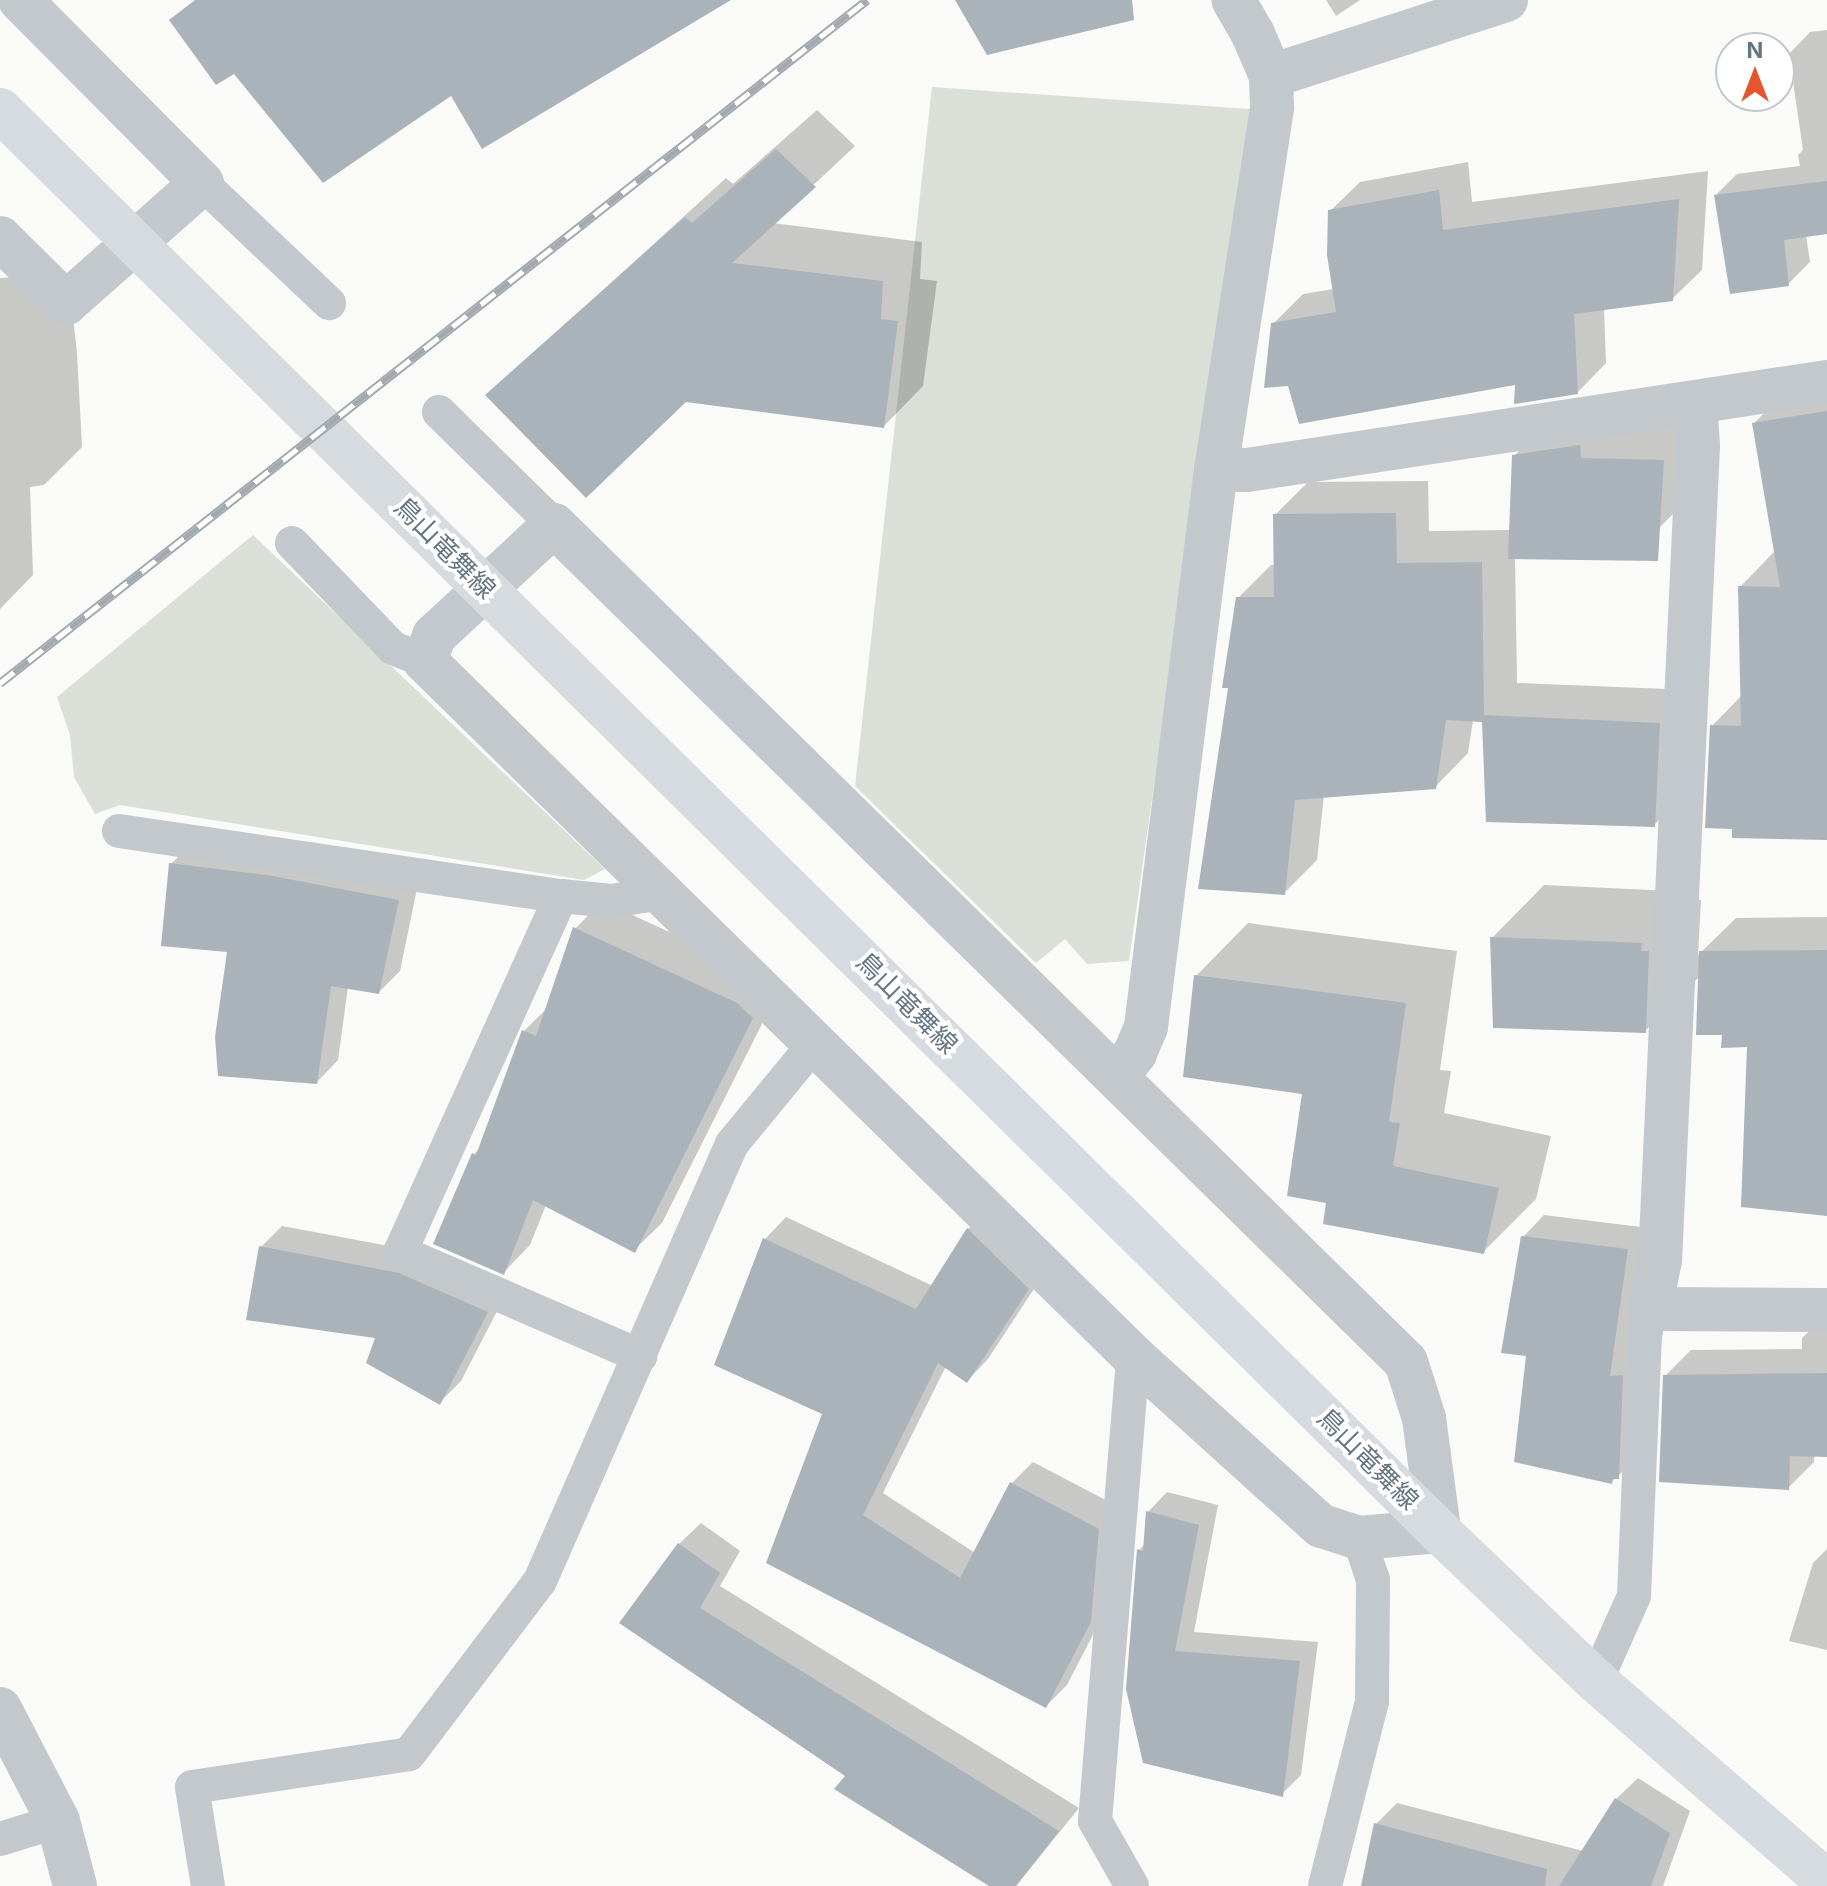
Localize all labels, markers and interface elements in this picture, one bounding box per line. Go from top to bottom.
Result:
north arrow [1715,32,1795,112]
text: N [1747,37,1763,63]
street label: 鳥山竜舞線 [388,491,502,605]
street label: 鳥山竜舞線 [850,946,964,1060]
street label: 鳥山竜舞線 [1311,1402,1425,1516]

